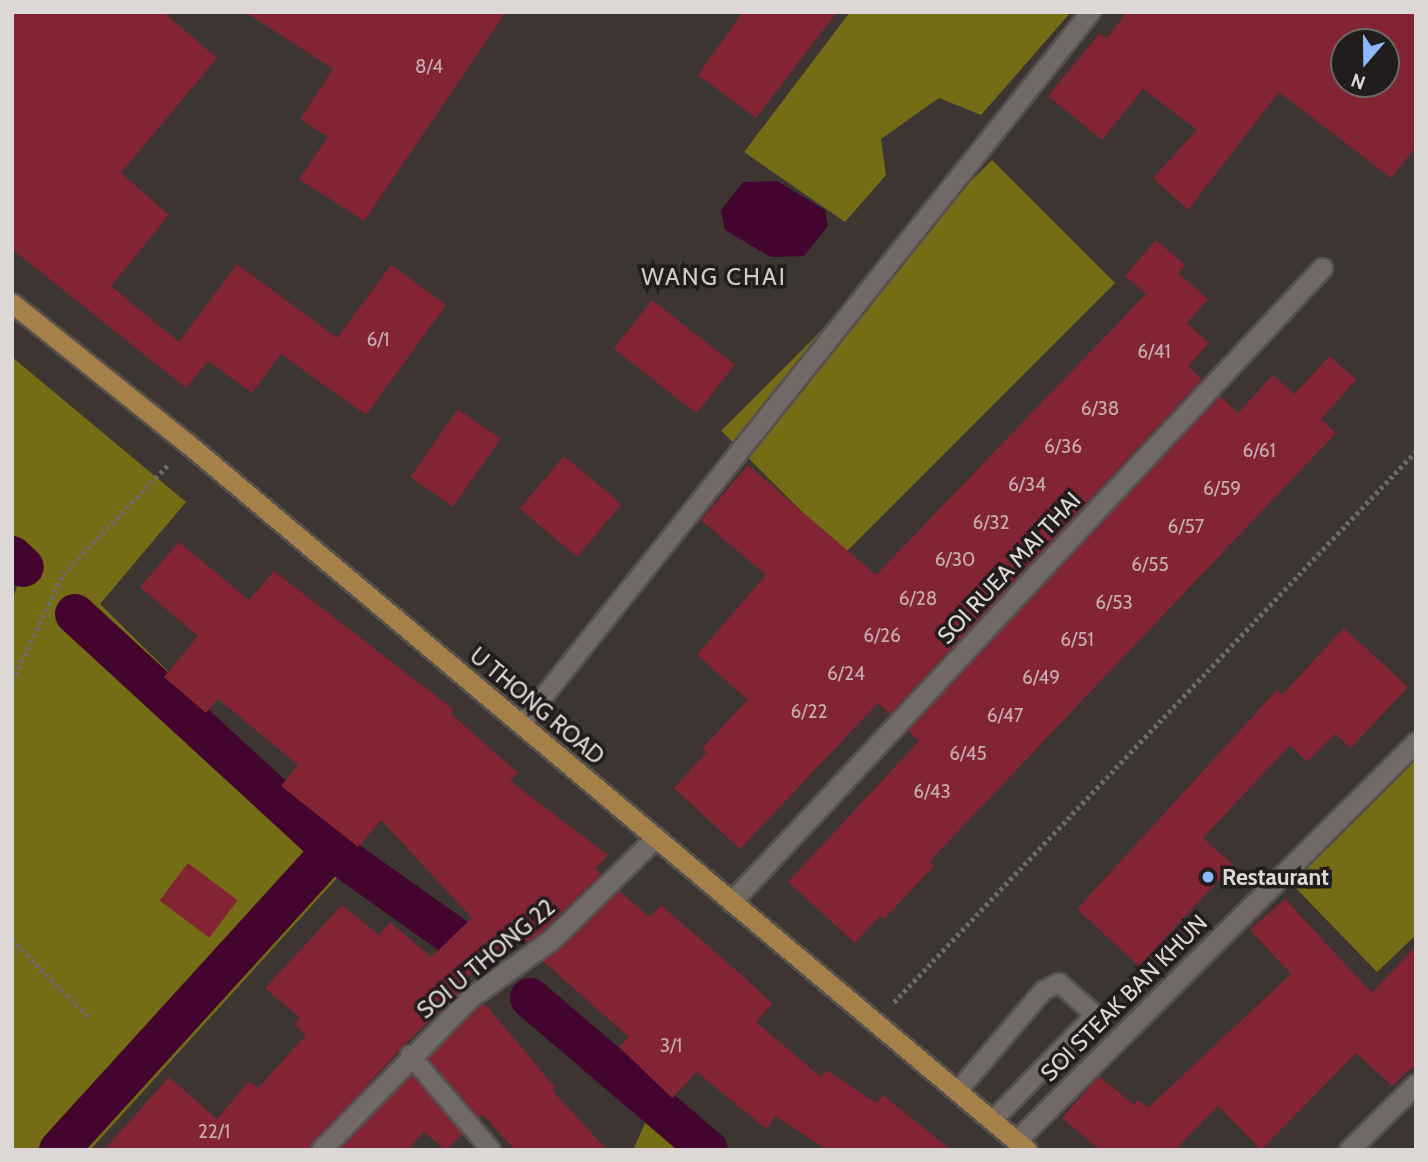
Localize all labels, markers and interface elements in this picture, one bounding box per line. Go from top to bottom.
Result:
north arrow [1330,28,1400,98]
house number: 8/4 [415,56,443,78]
text: N [1348,68,1369,94]
district label: WANG CHAI [642,263,786,291]
house number: 6/1 [366,329,390,351]
house number: 6/41 [1137,341,1171,363]
house number: 6/38 [1081,398,1119,420]
house number: 6/36 [1044,436,1082,458]
house number: 6/61 [1242,440,1276,462]
house number: 6/34 [1008,474,1046,496]
house number: 6/59 [1203,478,1241,500]
street label: SOI RUEA MAI THAI [932,486,1086,650]
house number: 6/32 [972,512,1010,534]
house number: 6/57 [1168,516,1204,538]
house number: 6/30 [935,549,975,571]
house number: 6/55 [1131,554,1169,576]
house number: 6/28 [899,588,937,610]
house number: 6/53 [1095,592,1133,614]
house number: 6/26 [863,625,901,647]
house number: 6/51 [1060,629,1094,651]
street label: U THONG ROAD [464,642,610,770]
house number: 6/24 [827,663,865,685]
house number: 6/49 [1022,667,1060,689]
house number: 6/22 [791,701,827,723]
house number: 6/47 [987,705,1023,727]
house number: 6/45 [949,743,987,765]
house number: 6/43 [913,781,951,803]
place label: Restaurant [1222,863,1329,891]
marker: Restaurant [1200,869,1216,885]
street label: SOI U THONG 22 [412,893,560,1025]
street label: SOI STEAK BAN KHUN [1035,909,1213,1087]
house number: 3/1 [660,1035,682,1057]
house number: 22/1 [198,1121,230,1143]

